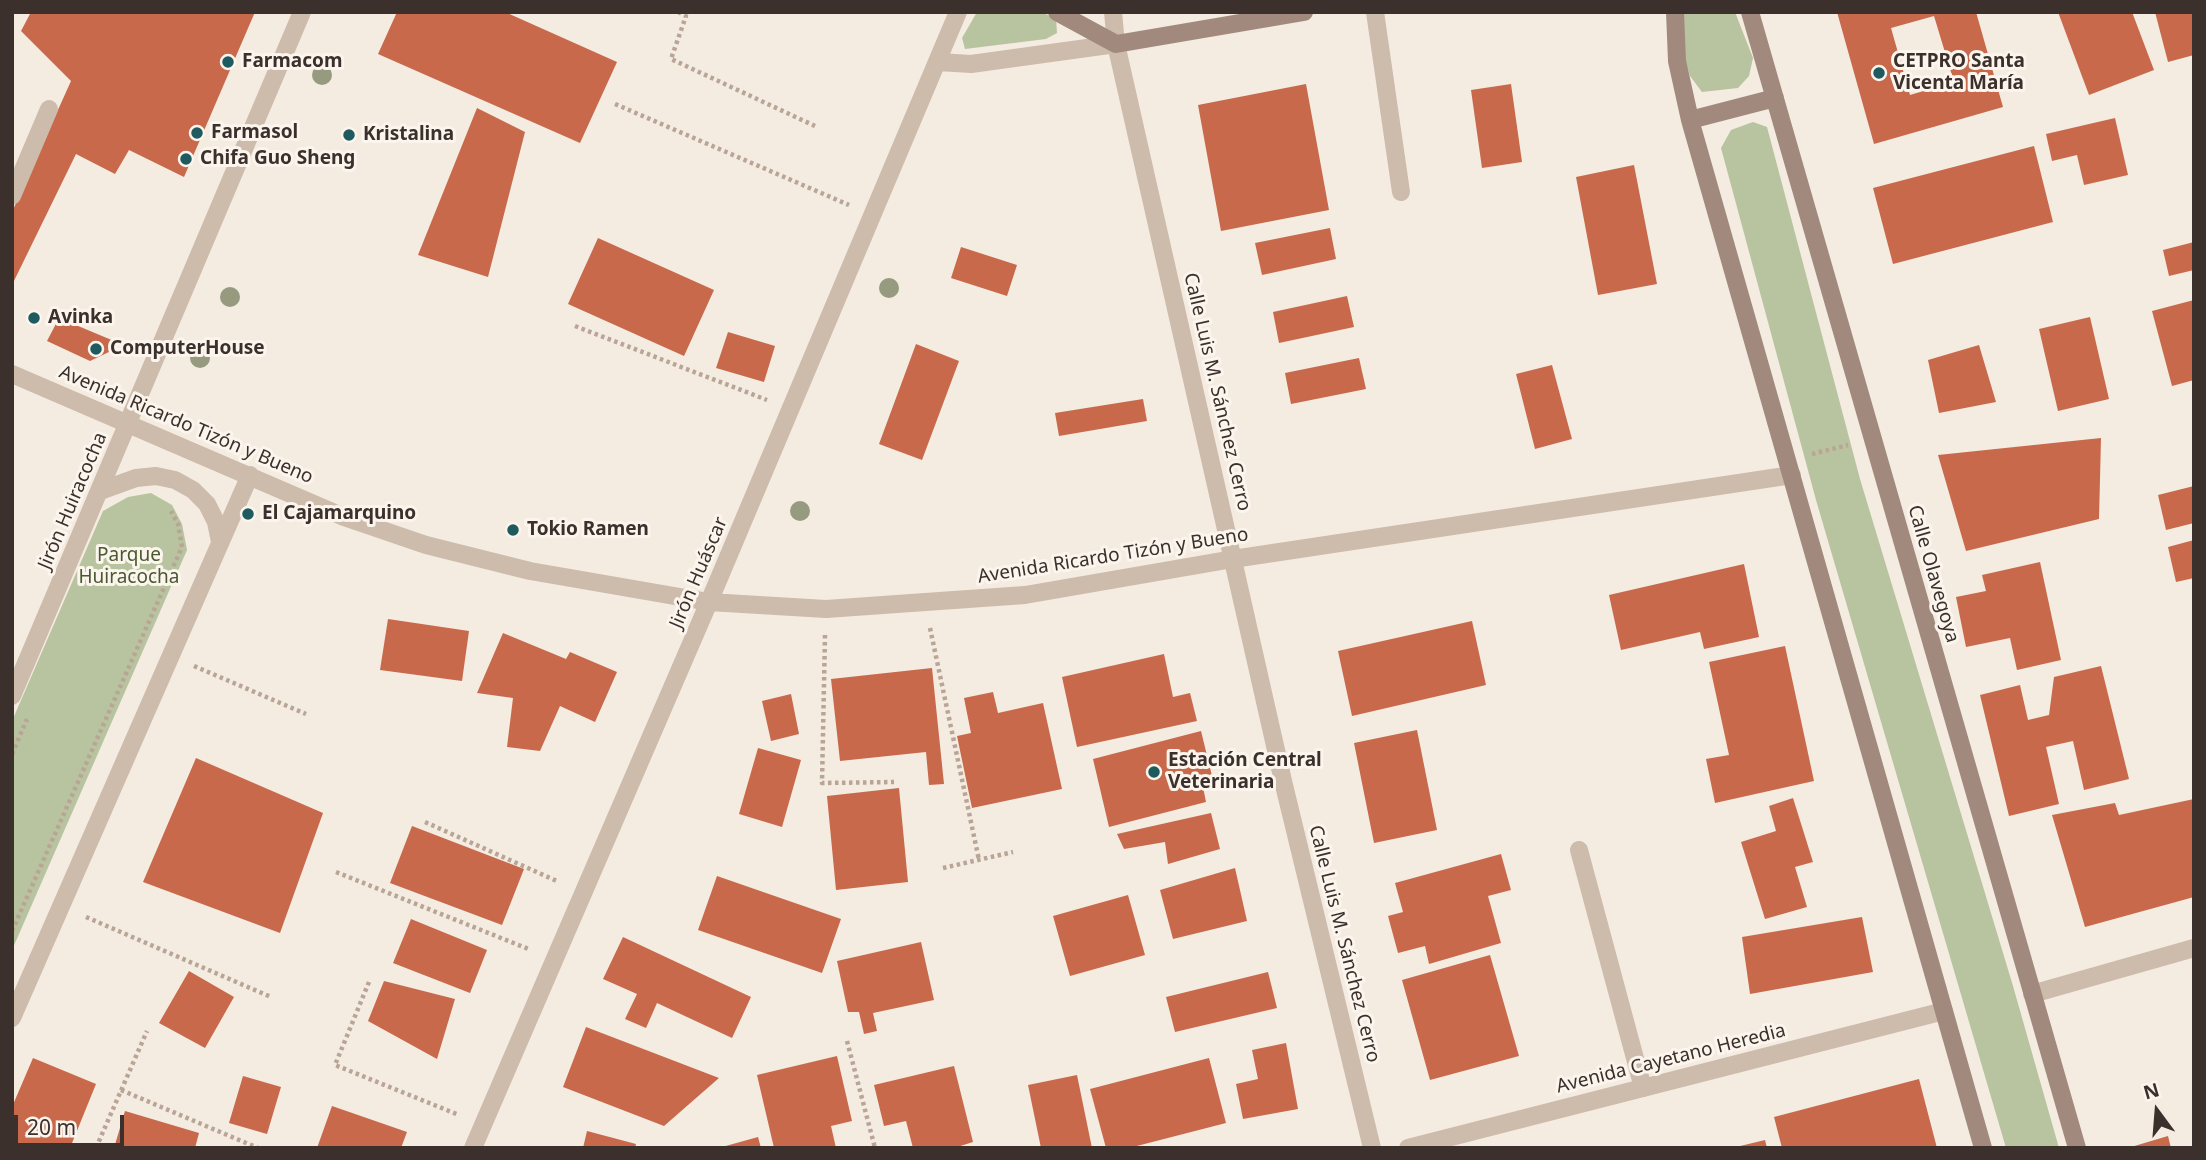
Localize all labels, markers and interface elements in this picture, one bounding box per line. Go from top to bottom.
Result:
place label: Farmacom [242,51,342,73]
place label: CETPRO Santa Vicenta María [1893,51,2025,95]
marker: Farmacom [220,54,236,70]
marker: CETPRO Santa Vicenta María [1871,65,1887,81]
place label: Farmasol [211,122,298,144]
place label: Kristalina [363,124,454,146]
marker: Farmasol [189,125,205,141]
marker: Kristalina [341,127,357,143]
place label: Chifa Guo Sheng [200,148,355,170]
marker: Chifa Guo Sheng [178,151,194,167]
street label: Calle Luis M. Sánchez Cerro [1178,271,1256,513]
place label: Avinka [48,307,113,329]
marker: Avinka [26,310,42,326]
place label: ComputerHouse [110,338,265,360]
marker: ComputerHouse [88,341,104,357]
street label: Avenida Ricardo Tizón y Bueno [56,361,316,489]
street label: Jirón Huiracocha [34,429,112,573]
place label: El Cajamarquino [262,503,416,525]
street label: Calle Olavegoya [1902,503,1964,645]
marker: El Cajamarquino [240,506,256,522]
street label: Jirón Huáscar [665,514,733,632]
place label: Tokio Ramen [527,519,649,541]
marker: Tokio Ramen [505,522,521,538]
street label: Avenida Ricardo Tizón y Bueno [976,523,1250,589]
park label: Parque Huiracocha [79,545,179,589]
place label: Estación Central Veterinaria [1168,750,1322,794]
marker: Estación Central Veterinaria [1146,764,1162,780]
street label: Calle Luis M. Sánchez Cerro [1303,823,1385,1065]
street label: Avenida Cayetano Heredia [1554,1019,1788,1099]
north arrow [2122,1076,2192,1146]
text: N [2140,1076,2162,1105]
scale bar [18,1100,128,1144]
text: 20 m [27,1113,76,1141]

